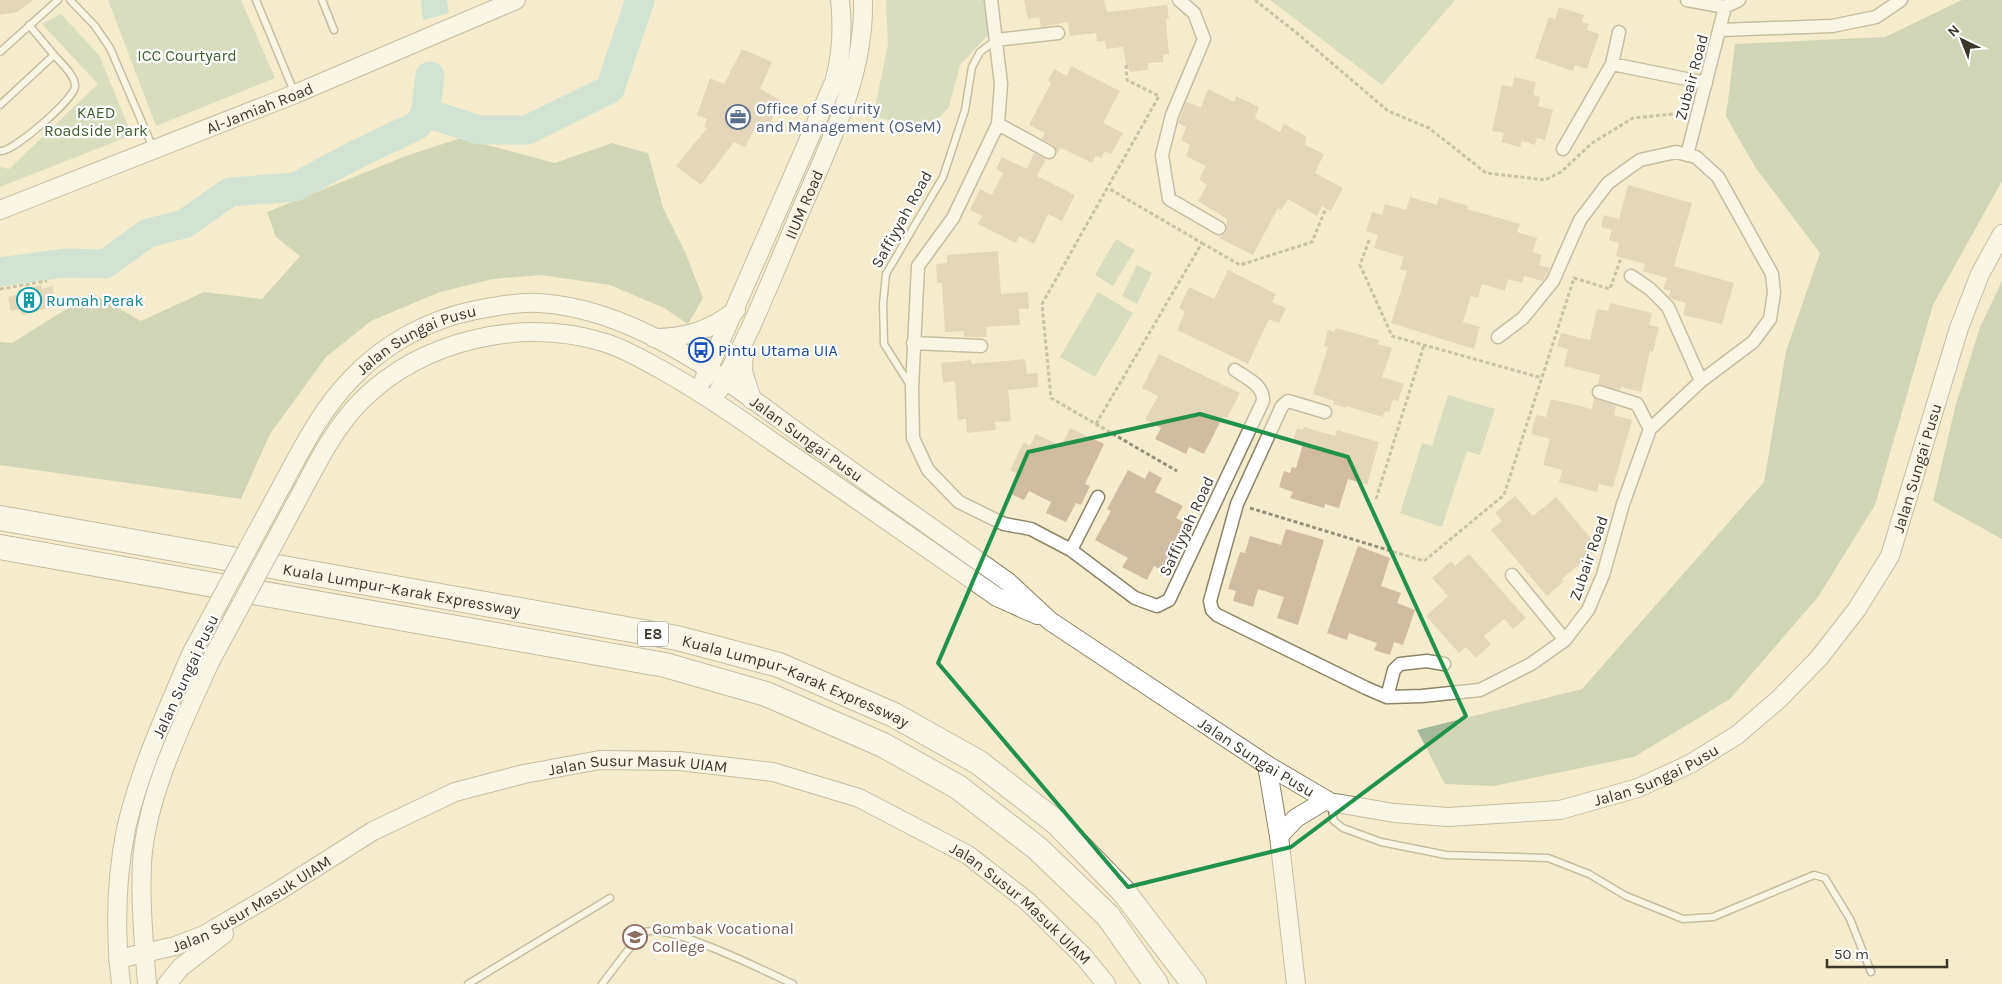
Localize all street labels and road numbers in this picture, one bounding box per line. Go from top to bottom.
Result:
street label: Zubair Road [1671,32,1712,122]
street label: Al-Jamiah Road [204,78,316,138]
street label: IIUM Road [781,167,827,242]
street label: Saffiyyah Road [867,167,936,271]
street label: Jalan Sungai Pusu [352,301,478,379]
street label: Jalan Sungai Pusu [747,392,867,486]
street label: Jalan Sungai Pusu [1889,401,1946,535]
street label: Saffiyyah Road [1155,473,1218,579]
street label: Zubair Road [1565,513,1612,603]
street label: Kuala Lumpur–Karak Expressway [281,559,523,620]
street label: Jalan Sungai Pusu [149,611,222,741]
road number: E8 [638,622,668,646]
street label: Kuala Lumpur–Karak Expressway [680,631,913,732]
street label: Jalan Sungai Pusu [1195,713,1318,801]
street label: Jalan Sungai Pusu [1592,740,1722,810]
street label: Jalan Susur Masuk UIAM [547,751,728,779]
street label: Jalan Susur Masuk UIAM [947,838,1095,969]
street label: Jalan Susur Masuk UIAM [169,851,335,956]

